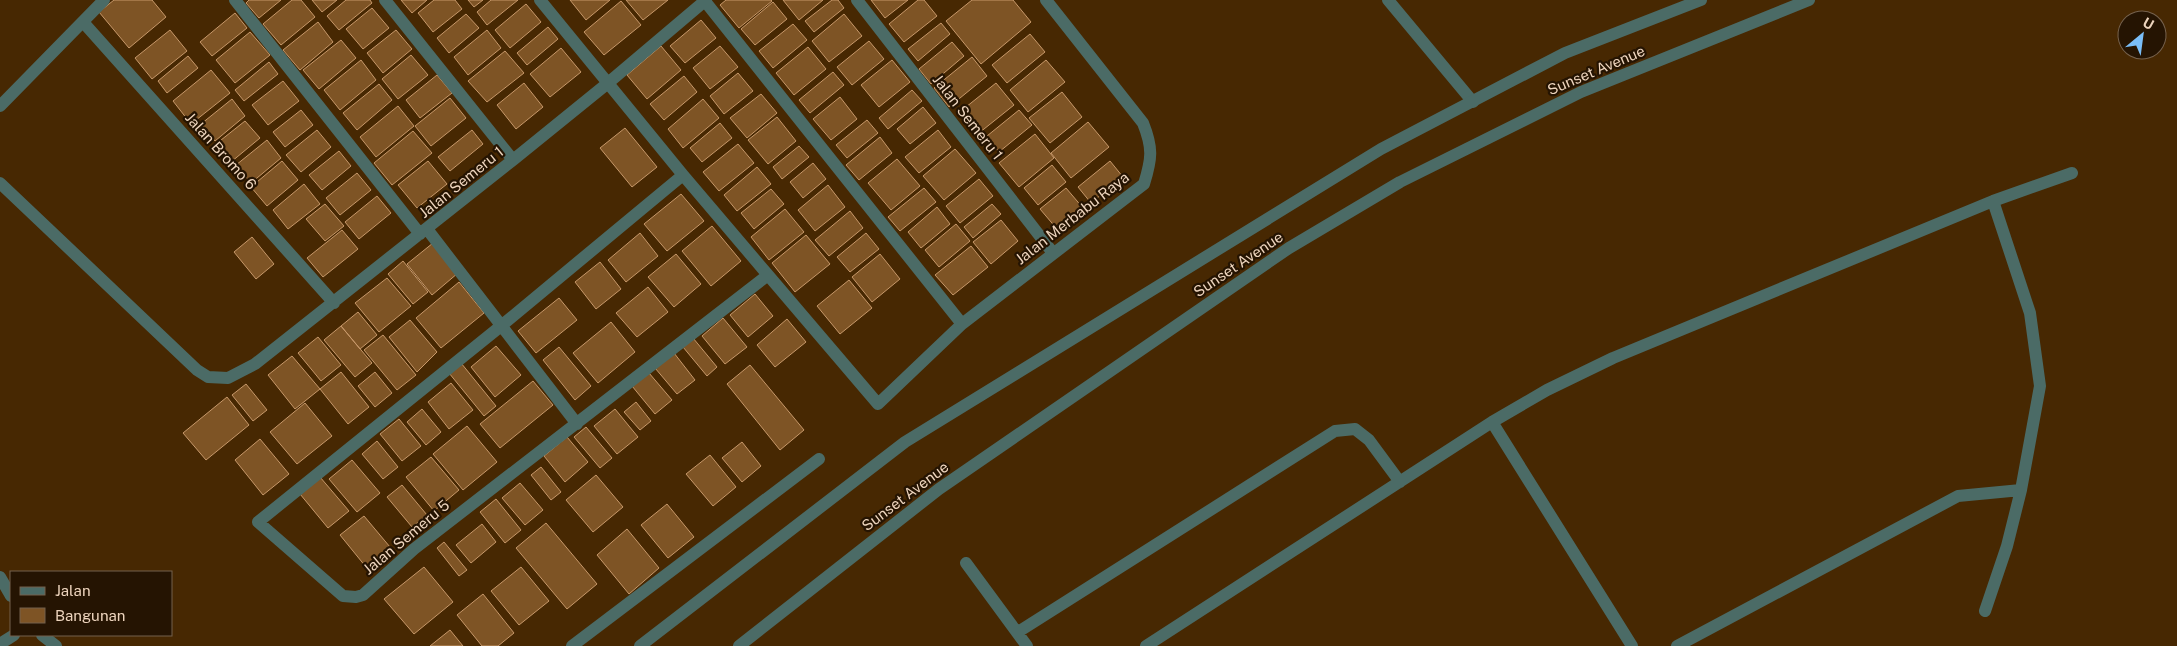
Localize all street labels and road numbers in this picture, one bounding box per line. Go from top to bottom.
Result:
street label: Sunset Avenue [1545,42,1647,98]
street label: Jalan Semeru 1 [929,71,1007,163]
street label: Jalan Bromo 6 [182,109,260,193]
street label: Jalan Semeru 1 [415,143,507,221]
street label: Jalan Merbabu Raya [1012,168,1132,268]
street label: Sunset Avenue [1190,228,1286,300]
street label: Sunset Avenue [858,458,952,534]
street label: Jalan Semeru 5 [360,496,452,578]

